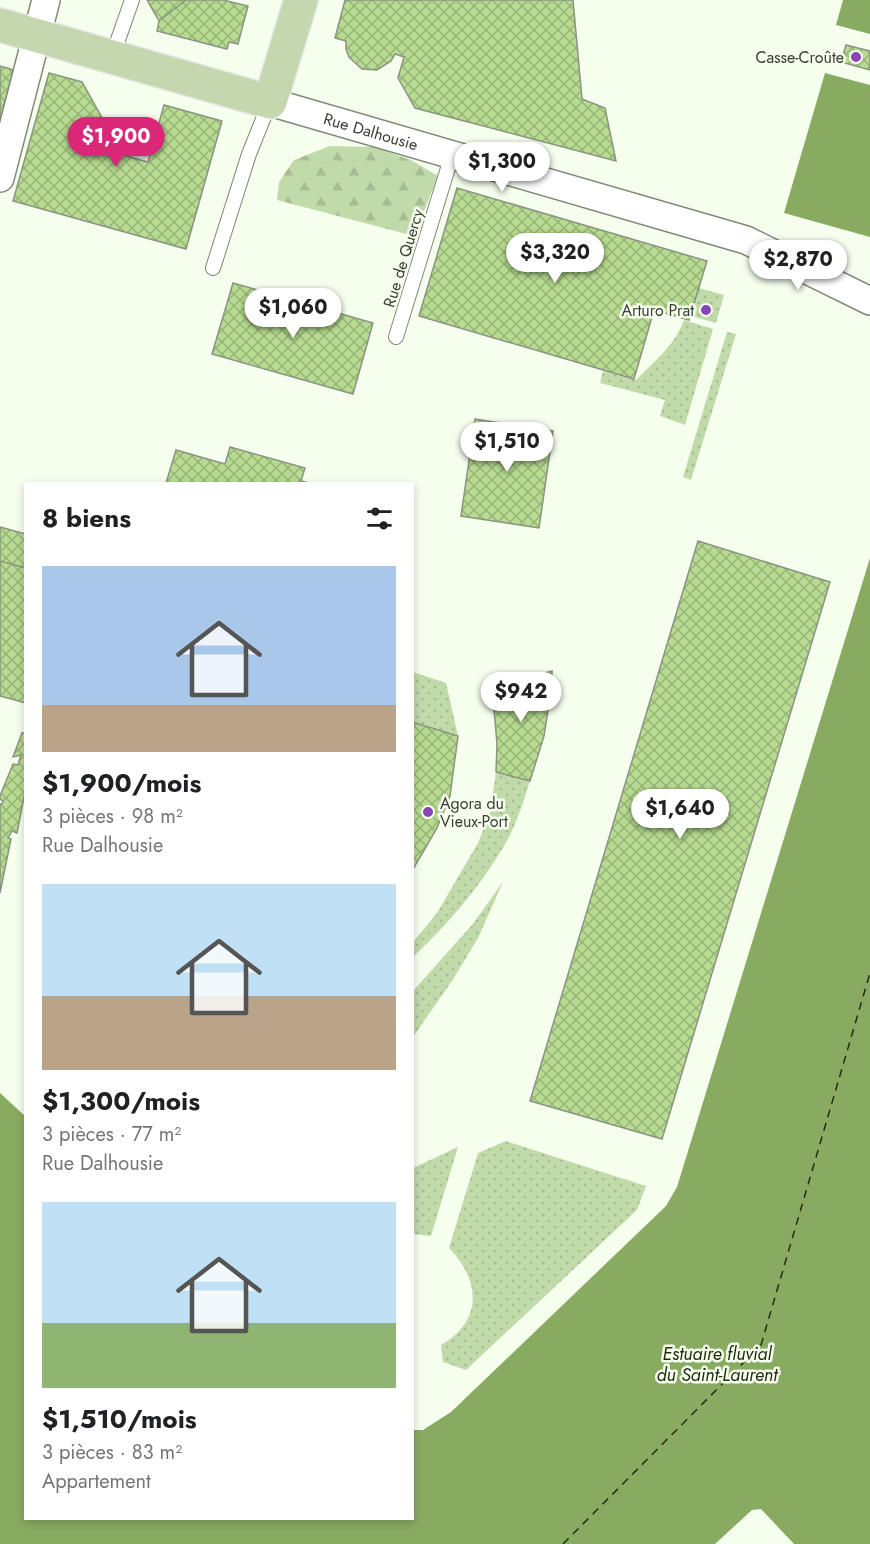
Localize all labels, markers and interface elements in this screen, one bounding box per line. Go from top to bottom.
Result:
place label: Casse-Croûte [755,46,844,69]
marker: Casse-Croûte [849,50,863,64]
street label: Rue Dalhousie [321,107,421,156]
pin: $1,900 [67,117,165,168]
text: $1,900 [82,122,150,151]
pin: $1,300 [453,142,551,193]
text: $1,300 [468,147,536,176]
street label: Rue de Quercy [378,205,430,310]
pin: $3,320 [506,233,604,284]
text: $3,320 [520,238,590,267]
pin: $2,870 [749,240,847,291]
text: $2,870 [763,245,833,274]
pin: $1,060 [244,288,342,339]
text: $1,060 [259,293,327,322]
place label: Arturo Prat [621,299,694,322]
marker: Arturo Prat [699,303,713,317]
pin: $1,510 [458,422,556,473]
text: $1,510 [474,427,540,456]
text: 8 biens [42,499,131,537]
icon: filters [363,502,396,535]
icon: home [165,605,273,713]
pin: $942 [485,672,557,723]
text: $942 [495,677,547,706]
text: $1,900/mois [42,764,201,802]
pin: $1,640 [631,789,729,840]
place label: Agora du Vieux-Port [440,792,508,833]
text: $1,640 [645,794,715,823]
text: 3 pièces · 98 m² [42,802,183,831]
marker: Agora du Vieux-Port [421,805,435,819]
text: Rue Dalhousie [42,831,163,860]
icon: home [165,923,273,1031]
text: $1,300/mois [42,1082,200,1120]
text: 3 pièces · 77 m² [42,1120,181,1149]
text: Rue Dalhousie [42,1149,163,1178]
icon: home [165,1241,273,1349]
water label: Estuaire fluvial du Saint-Laurent [657,1341,779,1388]
text: $1,510/mois [42,1400,197,1438]
text: 3 pièces · 83 m² [42,1438,182,1467]
text: Appartement [42,1467,151,1496]

